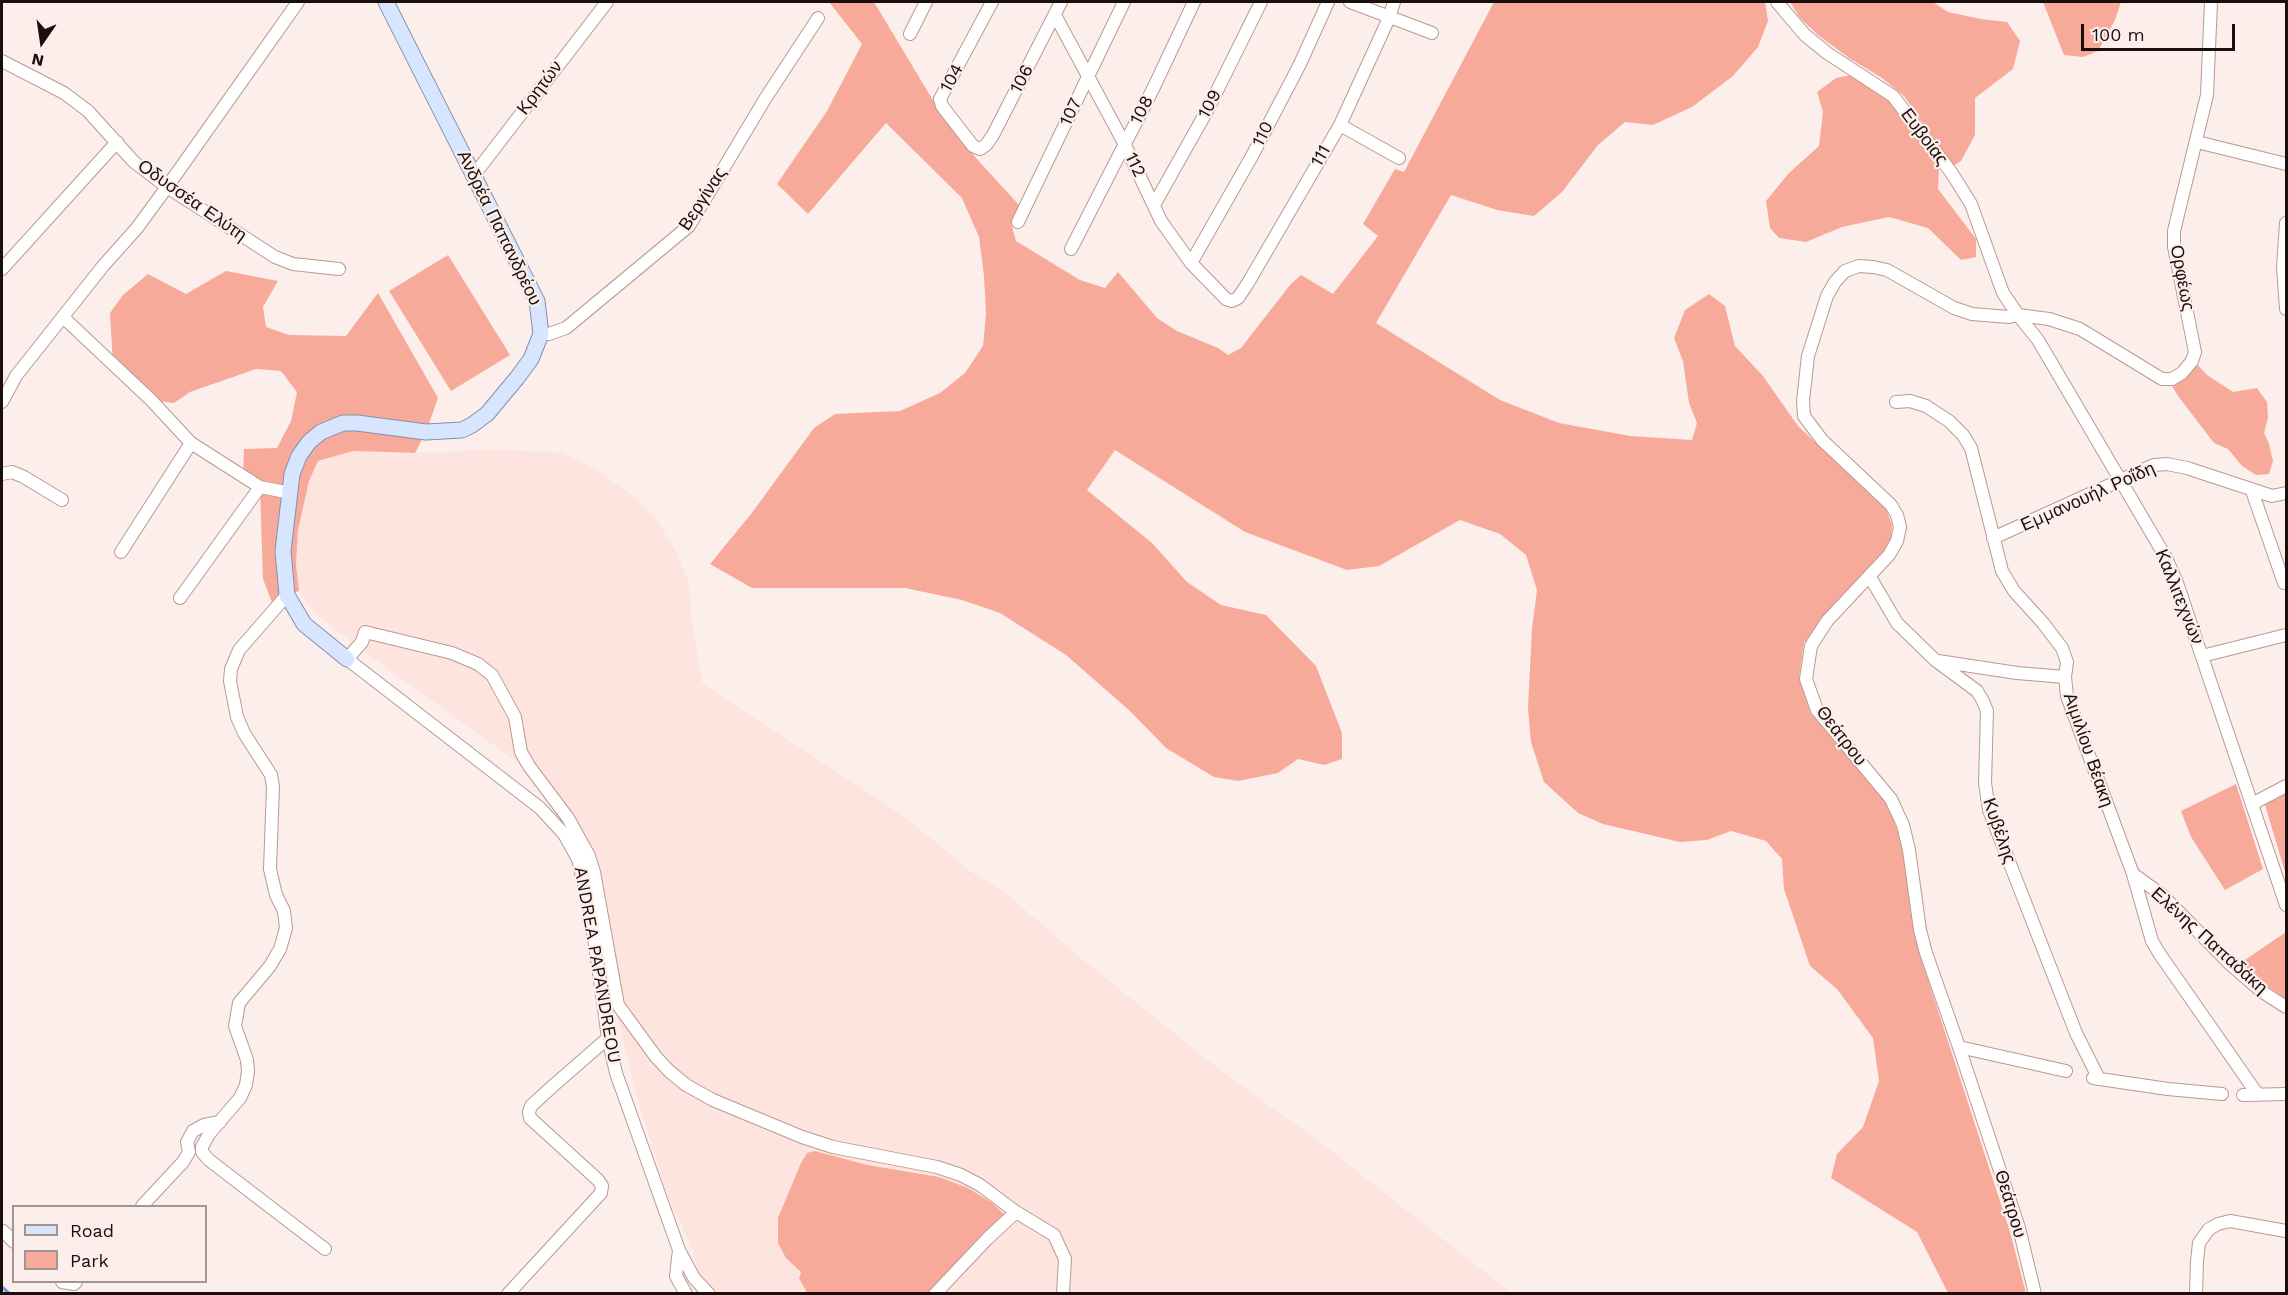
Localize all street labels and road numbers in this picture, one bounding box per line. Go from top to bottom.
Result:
street label: Κρητών [513,57,567,119]
street label: 104 [935,60,969,96]
street label: 106 [1006,61,1038,97]
street label: 109 [1194,86,1226,122]
street label: 108 [1126,92,1158,128]
street label: 107 [1055,95,1087,129]
street label: Ευβοίας [1896,104,1952,170]
street label: 110 [1248,118,1278,150]
street label: 111 [1306,141,1336,171]
street label: Ανδρέα Παπανδρέου [452,147,546,309]
street label: 112 [1120,149,1150,181]
street label: Οδυσσέα Ελύτη [133,155,251,247]
street label: Βεργίνας [675,163,731,235]
street label: Ορφέως [2165,243,2199,313]
street label: Εμμανουήλ Ροΐδη [2017,458,2159,536]
street label: Καλλιτεχνών [2150,546,2208,648]
street label: Αιμιλίου Βέακη [2058,690,2118,810]
street label: Θεάτρου [1811,702,1871,770]
street label: Κυβέλης [1978,795,2020,867]
street label: ANDREA PAPANDREOU [569,865,625,1065]
street label: Ελένης Παπαδάκη [2146,883,2272,999]
street label: Θεάτρου [1989,1168,2031,1240]

